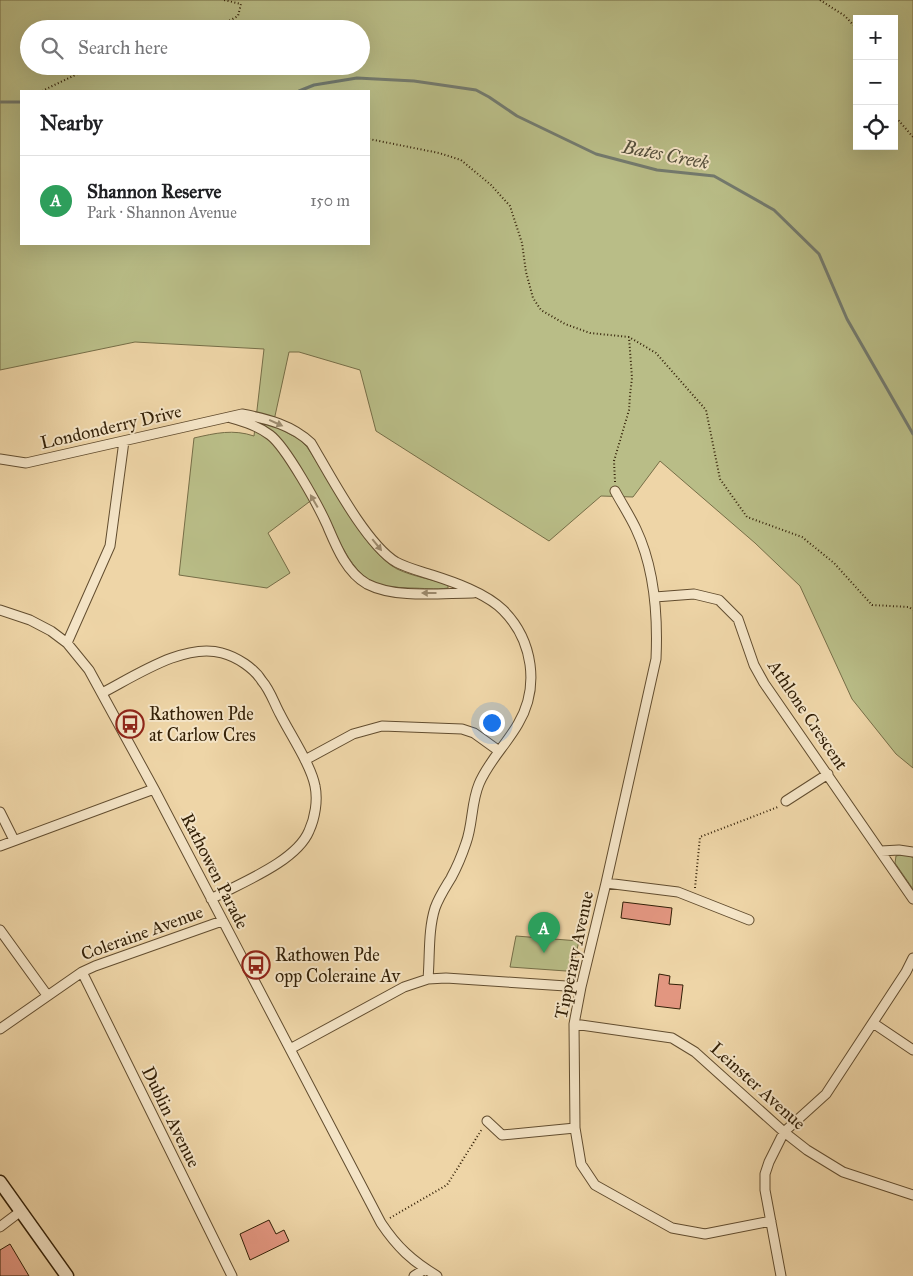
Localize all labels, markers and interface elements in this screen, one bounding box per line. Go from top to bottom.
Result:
map controls [853,15,898,150]
button: + [853,15,898,60]
search box [20,20,370,75]
icon: search [38,34,66,62]
text: Search here [78,36,168,59]
button: − [853,60,898,105]
button: locate [853,105,898,150]
text: Nearby [40,110,103,136]
water label: Bates Creek [620,135,712,174]
text: Shannon Reserve [87,180,221,203]
text: A [51,191,61,210]
text: 150 m [310,191,350,210]
text: Park · Shannon Avenue [87,203,237,222]
street label: Londonderry Drive [38,400,184,454]
one-way arrow [269,419,283,427]
one-way arrow [309,495,318,508]
one-way arrow [372,538,383,551]
one-way arrow [420,589,436,597]
street label: Athlone Crescent [763,655,853,775]
place label: Rathowen Pde at Carlow Cres [149,703,256,746]
bus stop icon: Rathowen Pde at Carlow Cres [115,709,145,739]
your location [479,710,505,736]
street label: Rathowen Parade [176,809,254,933]
street label: Tipperary Avenue [550,889,598,1021]
street label: Coleraine Avenue [78,901,206,965]
pin: A [528,912,560,953]
place label: Rathowen Pde opp Coleraine Av [275,944,402,987]
bus stop icon: Rathowen Pde opp Coleraine Av [241,950,271,980]
street label: Leinster Avenue [706,1037,810,1135]
street label: Dublin Avenue [137,1063,205,1171]

